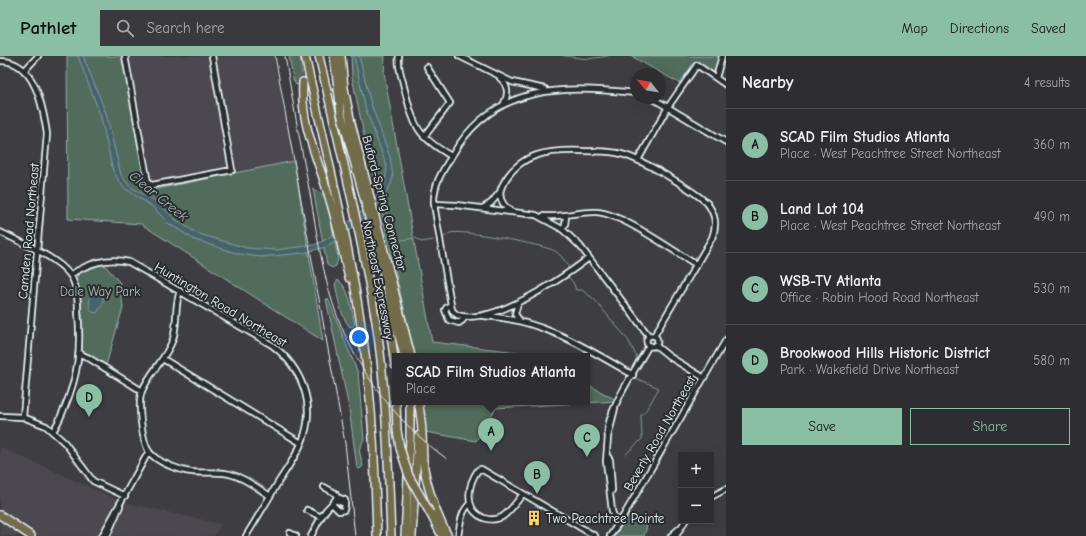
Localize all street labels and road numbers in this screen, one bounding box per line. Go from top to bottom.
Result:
street label: Buford-Spring Connector [359,134,410,273]
street label: Camden Road Northeast [15,161,42,300]
street label: Northeast Expressway [360,219,397,341]
street label: Huntington Road Northeast [152,259,291,351]
street label: Beverly Road Northeast [620,372,699,493]

